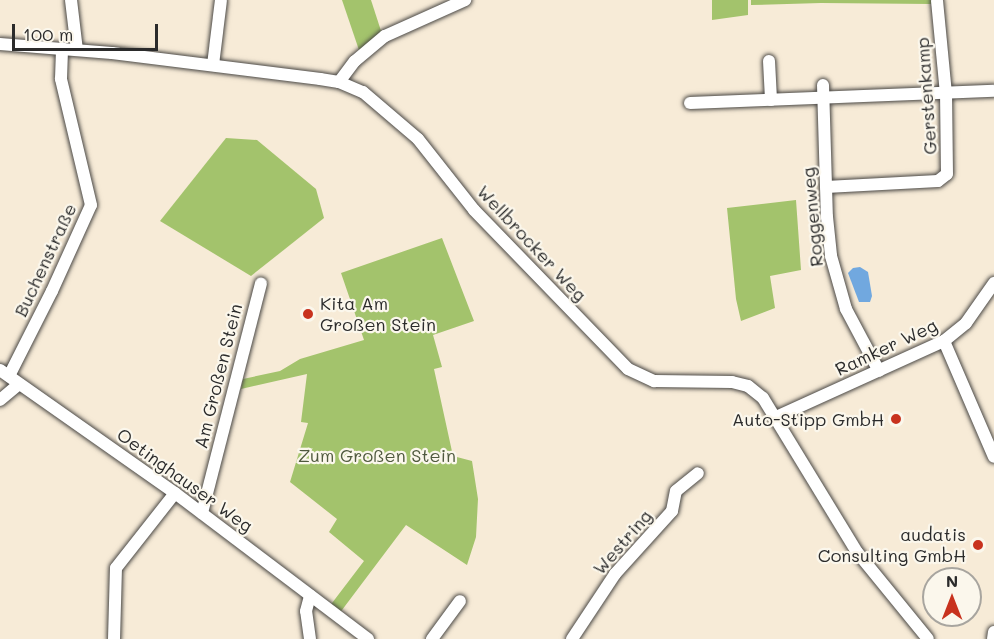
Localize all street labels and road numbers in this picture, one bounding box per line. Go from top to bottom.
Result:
street label: Gerstenkamp [911,37,941,155]
street label: Roggenweg [797,166,827,268]
street label: Wellbrocker Weg [473,181,591,305]
street label: Buchenstraße [9,200,81,320]
street label: Am Großen Stein [190,301,246,451]
street label: Ramker Weg [832,314,940,380]
street label: Oetinghauser Weg [113,423,257,537]
street label: Westring [588,505,656,579]

